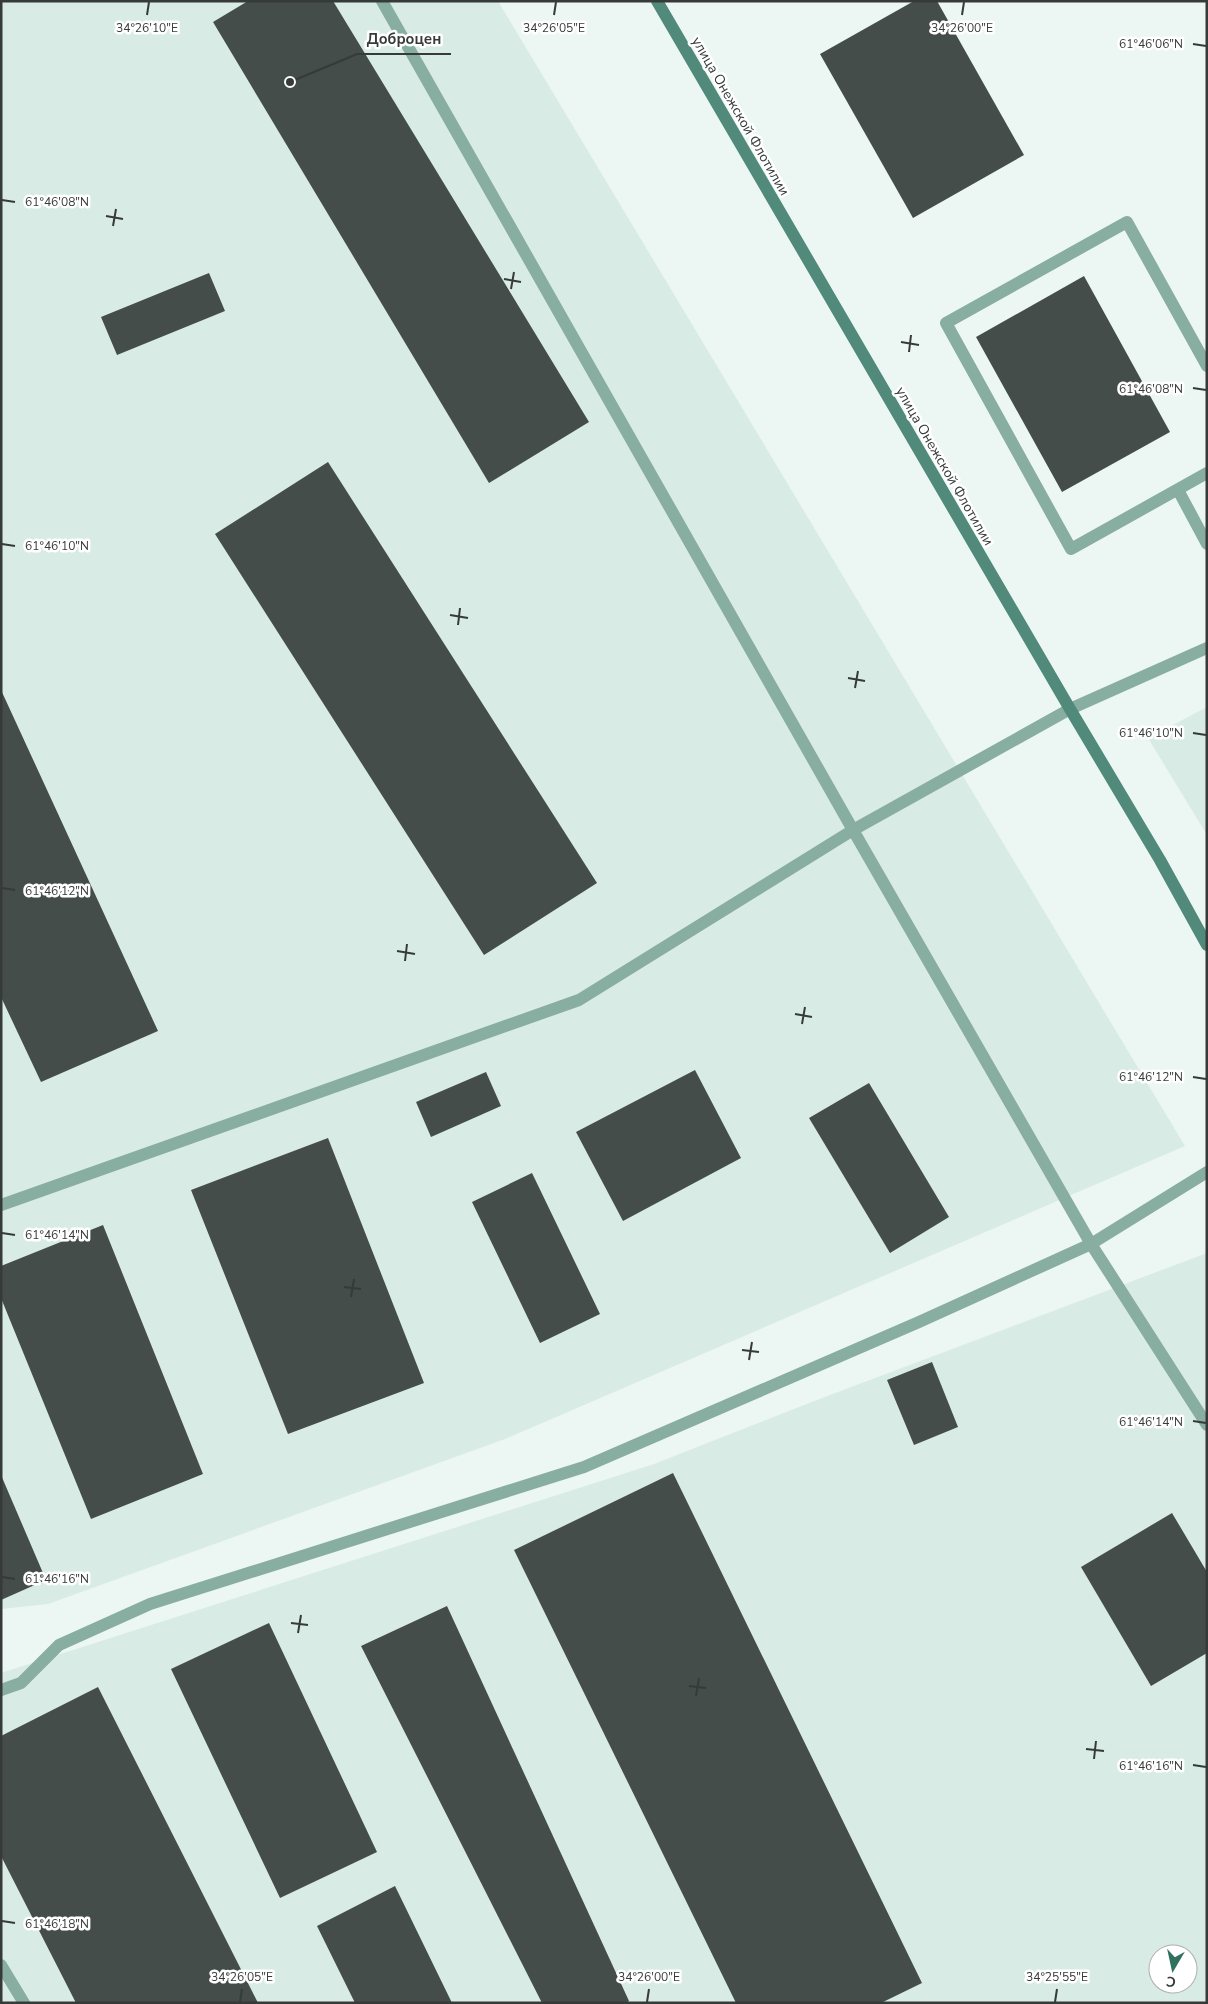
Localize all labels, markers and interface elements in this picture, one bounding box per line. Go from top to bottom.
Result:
text: 34°26'10"E [116,20,178,36]
text: 34°26'05"E [523,20,585,36]
text: 34°26'00"E [931,20,993,36]
callout: Доброцен [357,24,451,54]
text: Доброцен [367,29,441,49]
street label: улица Онежской Флотилии [687,33,794,199]
text: 61°46'06"N [1119,36,1183,52]
text: 61°46'08"N [25,194,89,210]
text: 61°46'08"N [1119,381,1183,397]
street label: улица Онежской Флотилии [891,383,998,549]
text: 61°46'10"N [25,538,89,554]
text: 61°46'10"N [1119,725,1183,741]
text: 61°46'12"N [25,883,89,899]
text: 61°46'12"N [1119,1069,1183,1085]
text: 61°46'14"N [25,1227,89,1243]
text: 61°46'14"N [1119,1414,1183,1430]
text: 61°46'16"N [25,1571,89,1587]
text: 61°46'16"N [1119,1758,1183,1774]
text: 61°46'18"N [25,1916,89,1932]
north arrow [1148,1944,1198,1994]
text: 34°26'05"E [211,1969,273,1985]
text: 34°26'00"E [618,1969,680,1985]
text: 34°25'55"E [1026,1969,1088,1985]
text: С [1164,1971,1177,1991]

